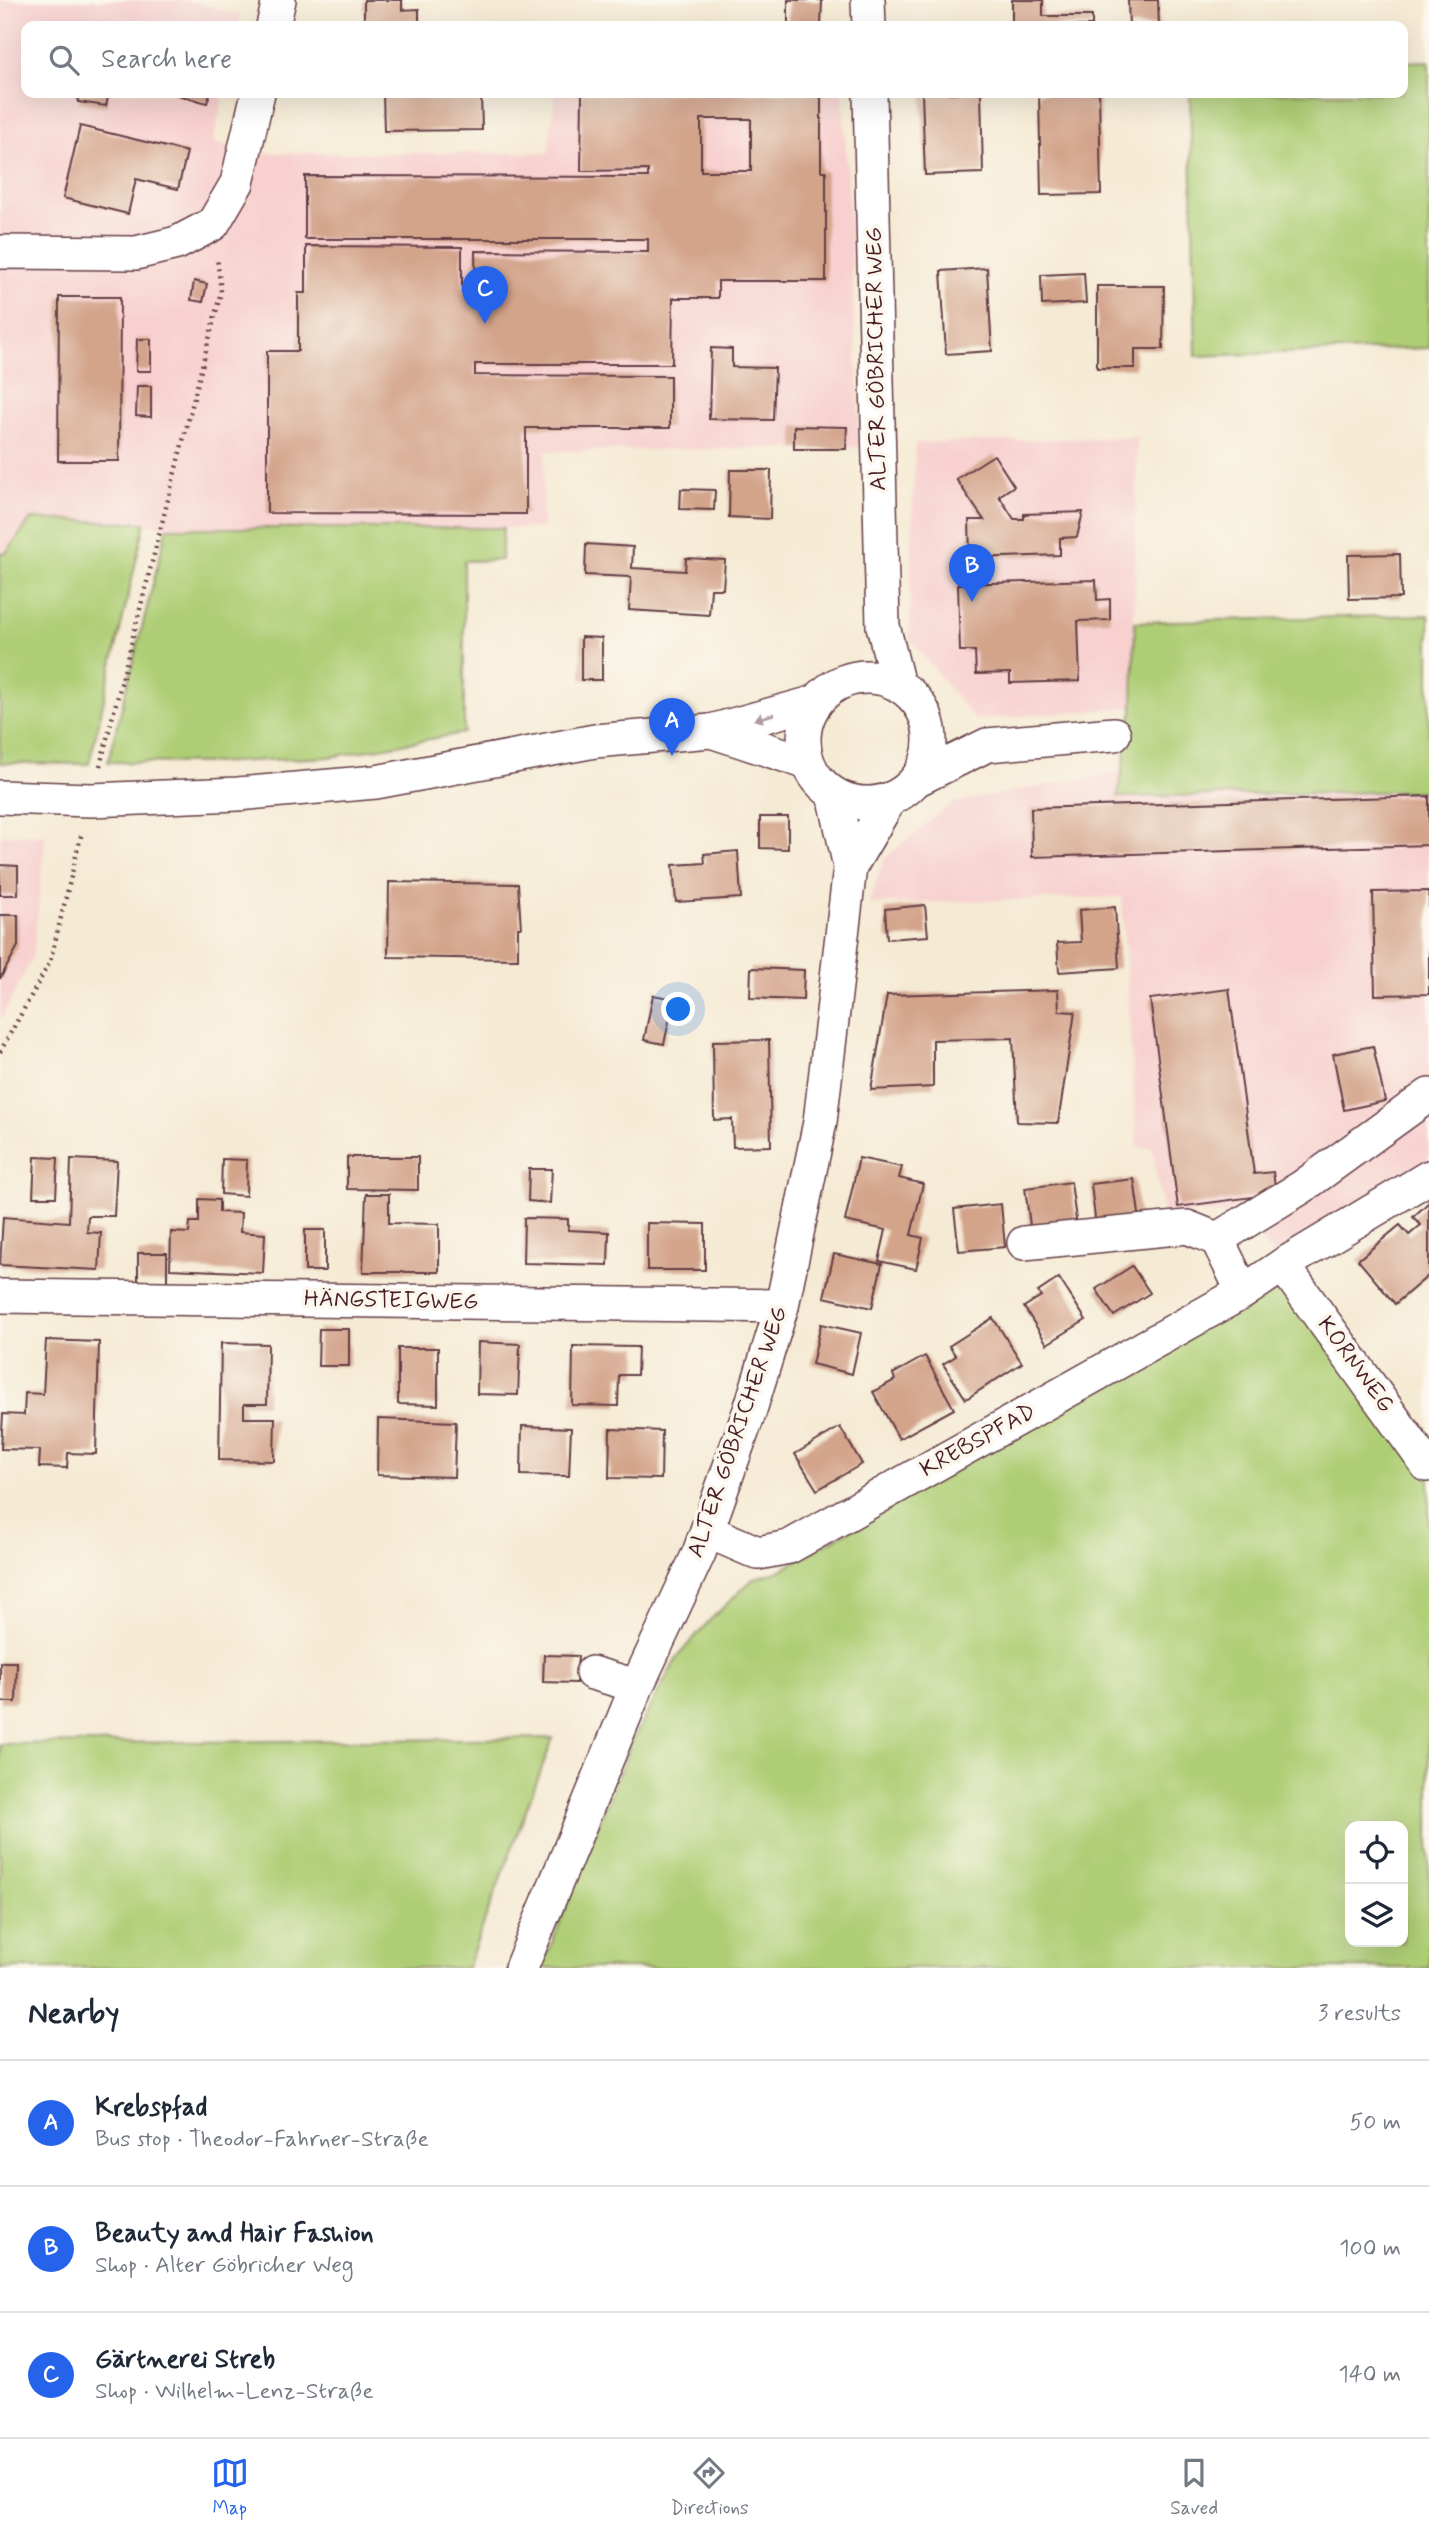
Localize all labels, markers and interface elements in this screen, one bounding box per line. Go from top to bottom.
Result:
search box [21,21,1408,98]
icon: search [45,41,83,79]
text: Search here [101,43,232,77]
street label: ALTER GÖBRICHER WEG [860,227,894,491]
pin: C [462,266,508,324]
pin: B [949,544,995,602]
pin: A [649,698,695,756]
one-way arrow [753,712,774,722]
your location [661,992,695,1026]
street label: HÄNGSTEIGWEG [304,1284,478,1318]
street label: ALTER GÖBRICHER WEG [681,1302,795,1562]
street label: KORNWEG [1310,1311,1400,1419]
street label: KREBSPFAD [915,1397,1041,1485]
map controls [1345,1821,1408,1947]
button: locate [1345,1821,1408,1884]
button: layers [1345,1884,1408,1947]
text: Nearby [28,1994,119,2033]
text: 3 results [1318,1999,1401,2029]
text: Krebspfad [95,2091,207,2125]
text: A [43,2108,59,2138]
text: 50 m [1350,2108,1401,2138]
text: Bus stop · Theodor-Fahrner-Straße [95,2125,429,2155]
text: Beauty and Hair Fashion [95,2217,374,2251]
text: B [44,2234,58,2264]
text: 100 m [1339,2234,1401,2264]
text: Shop · Alter Göbricher Weg [95,2251,354,2281]
text: Gärtnerei Streb [95,2343,275,2377]
text: C [43,2360,59,2390]
text: 140 m [1338,2360,1401,2390]
text: Shop · Wilhelm-Lenz-Straße [95,2377,374,2407]
tab: Map [211,2454,249,2521]
tab: Directions [670,2454,749,2521]
tab: Saved [1170,2454,1218,2521]

